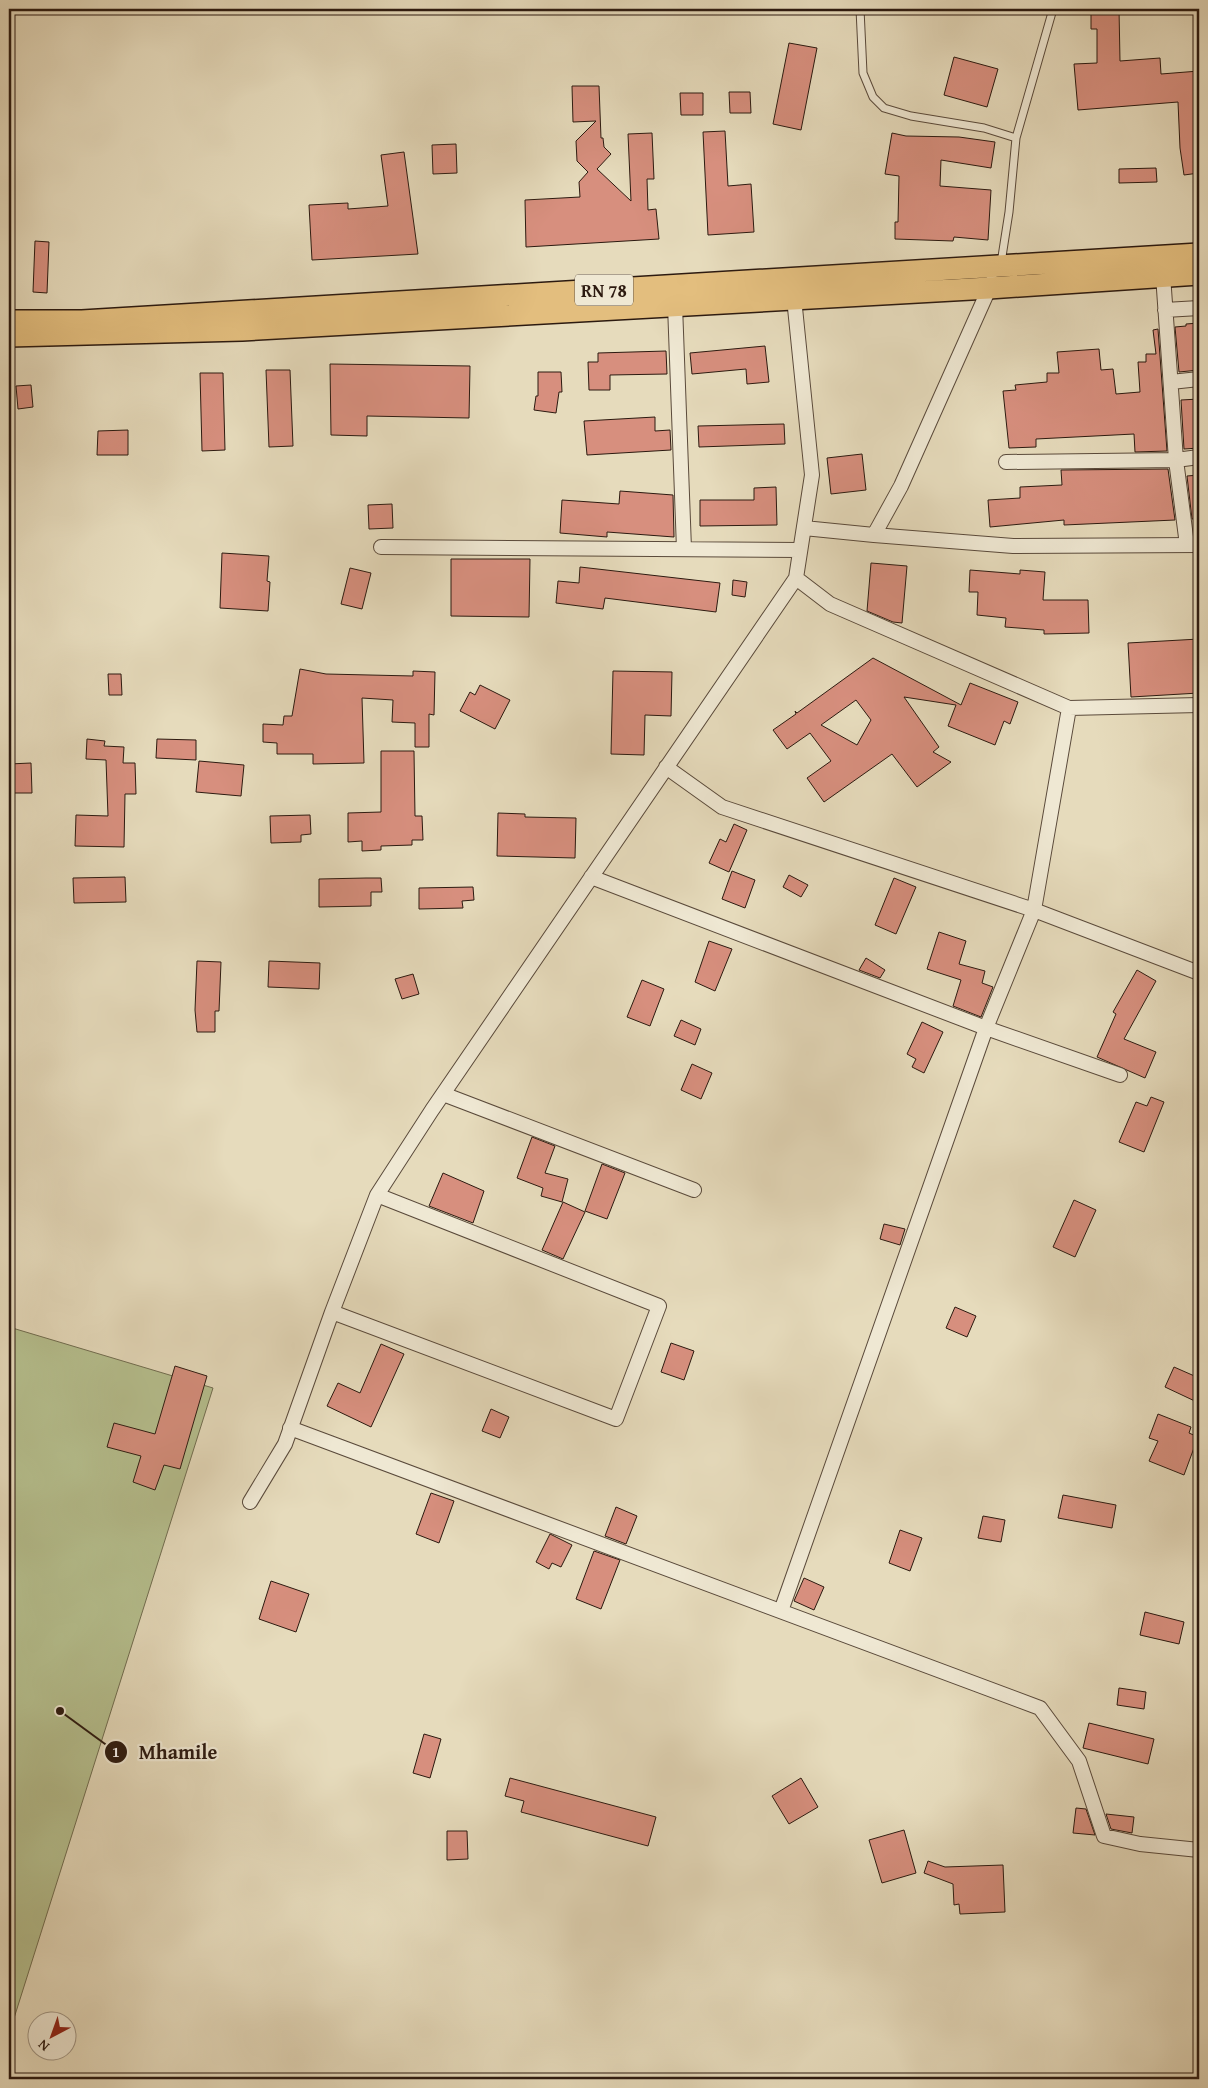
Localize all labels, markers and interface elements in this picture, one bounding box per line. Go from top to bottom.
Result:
road number: RN 78 [575,274,633,306]
callout: Mhamile [103,1734,227,1769]
text: Mhamile [139,1737,217,1766]
text: 1 [112,1741,120,1762]
north arrow [28,2010,78,2060]
text: N [33,2035,54,2056]

